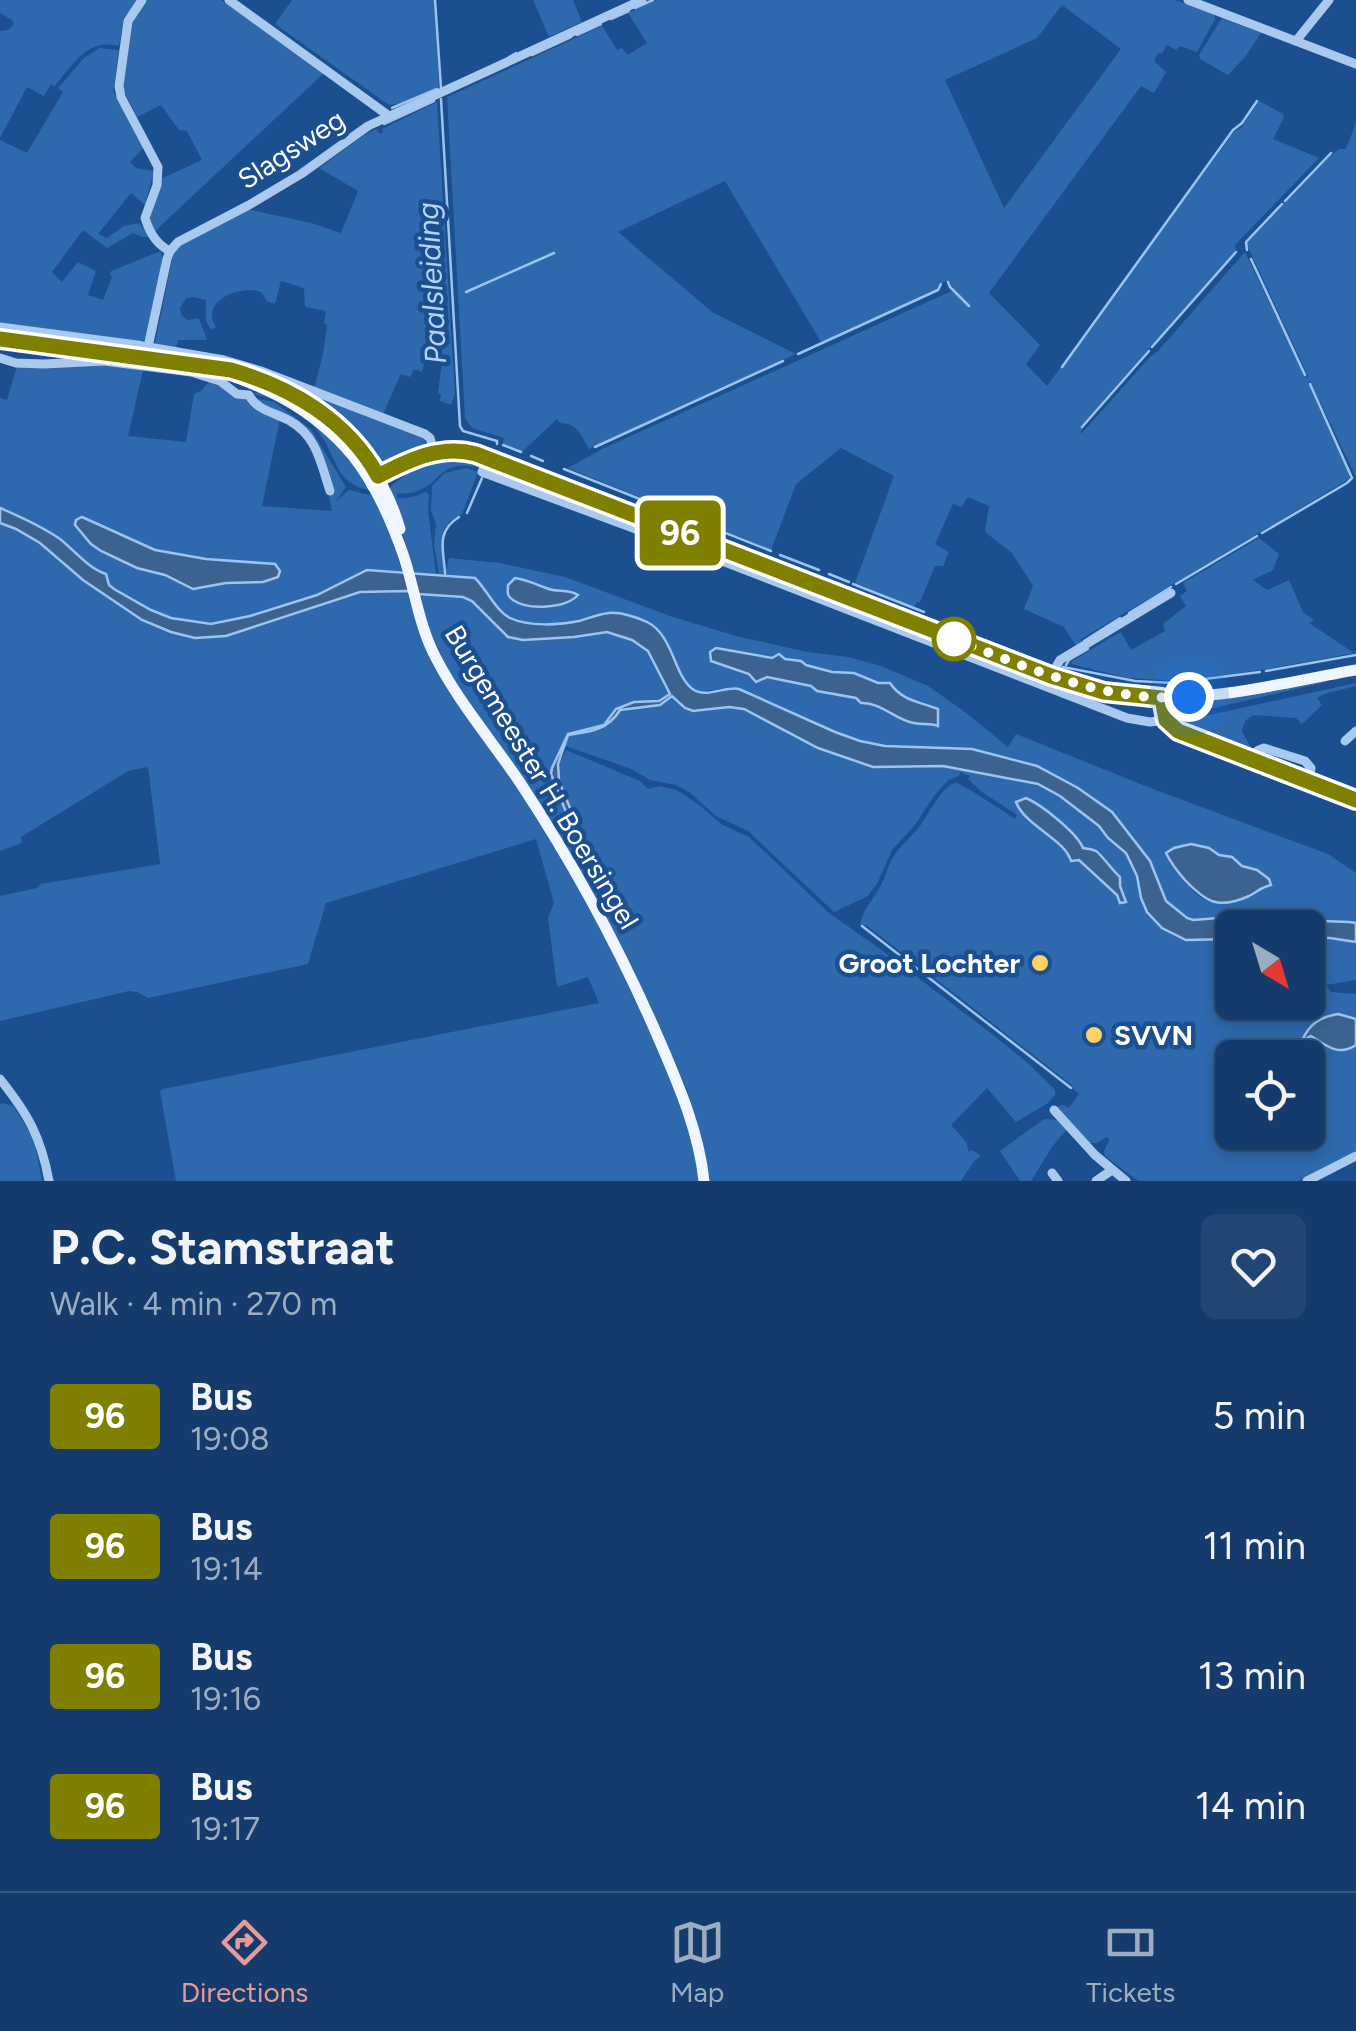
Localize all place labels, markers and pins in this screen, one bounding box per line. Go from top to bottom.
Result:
unlabelled marker [933,618,975,660]
place label: Groot Lochter [838,946,1020,980]
marker: Groot Lochter [1029,952,1051,974]
place label: SVVN [1114,1018,1193,1052]
marker: SVVN [1083,1024,1105,1046]

